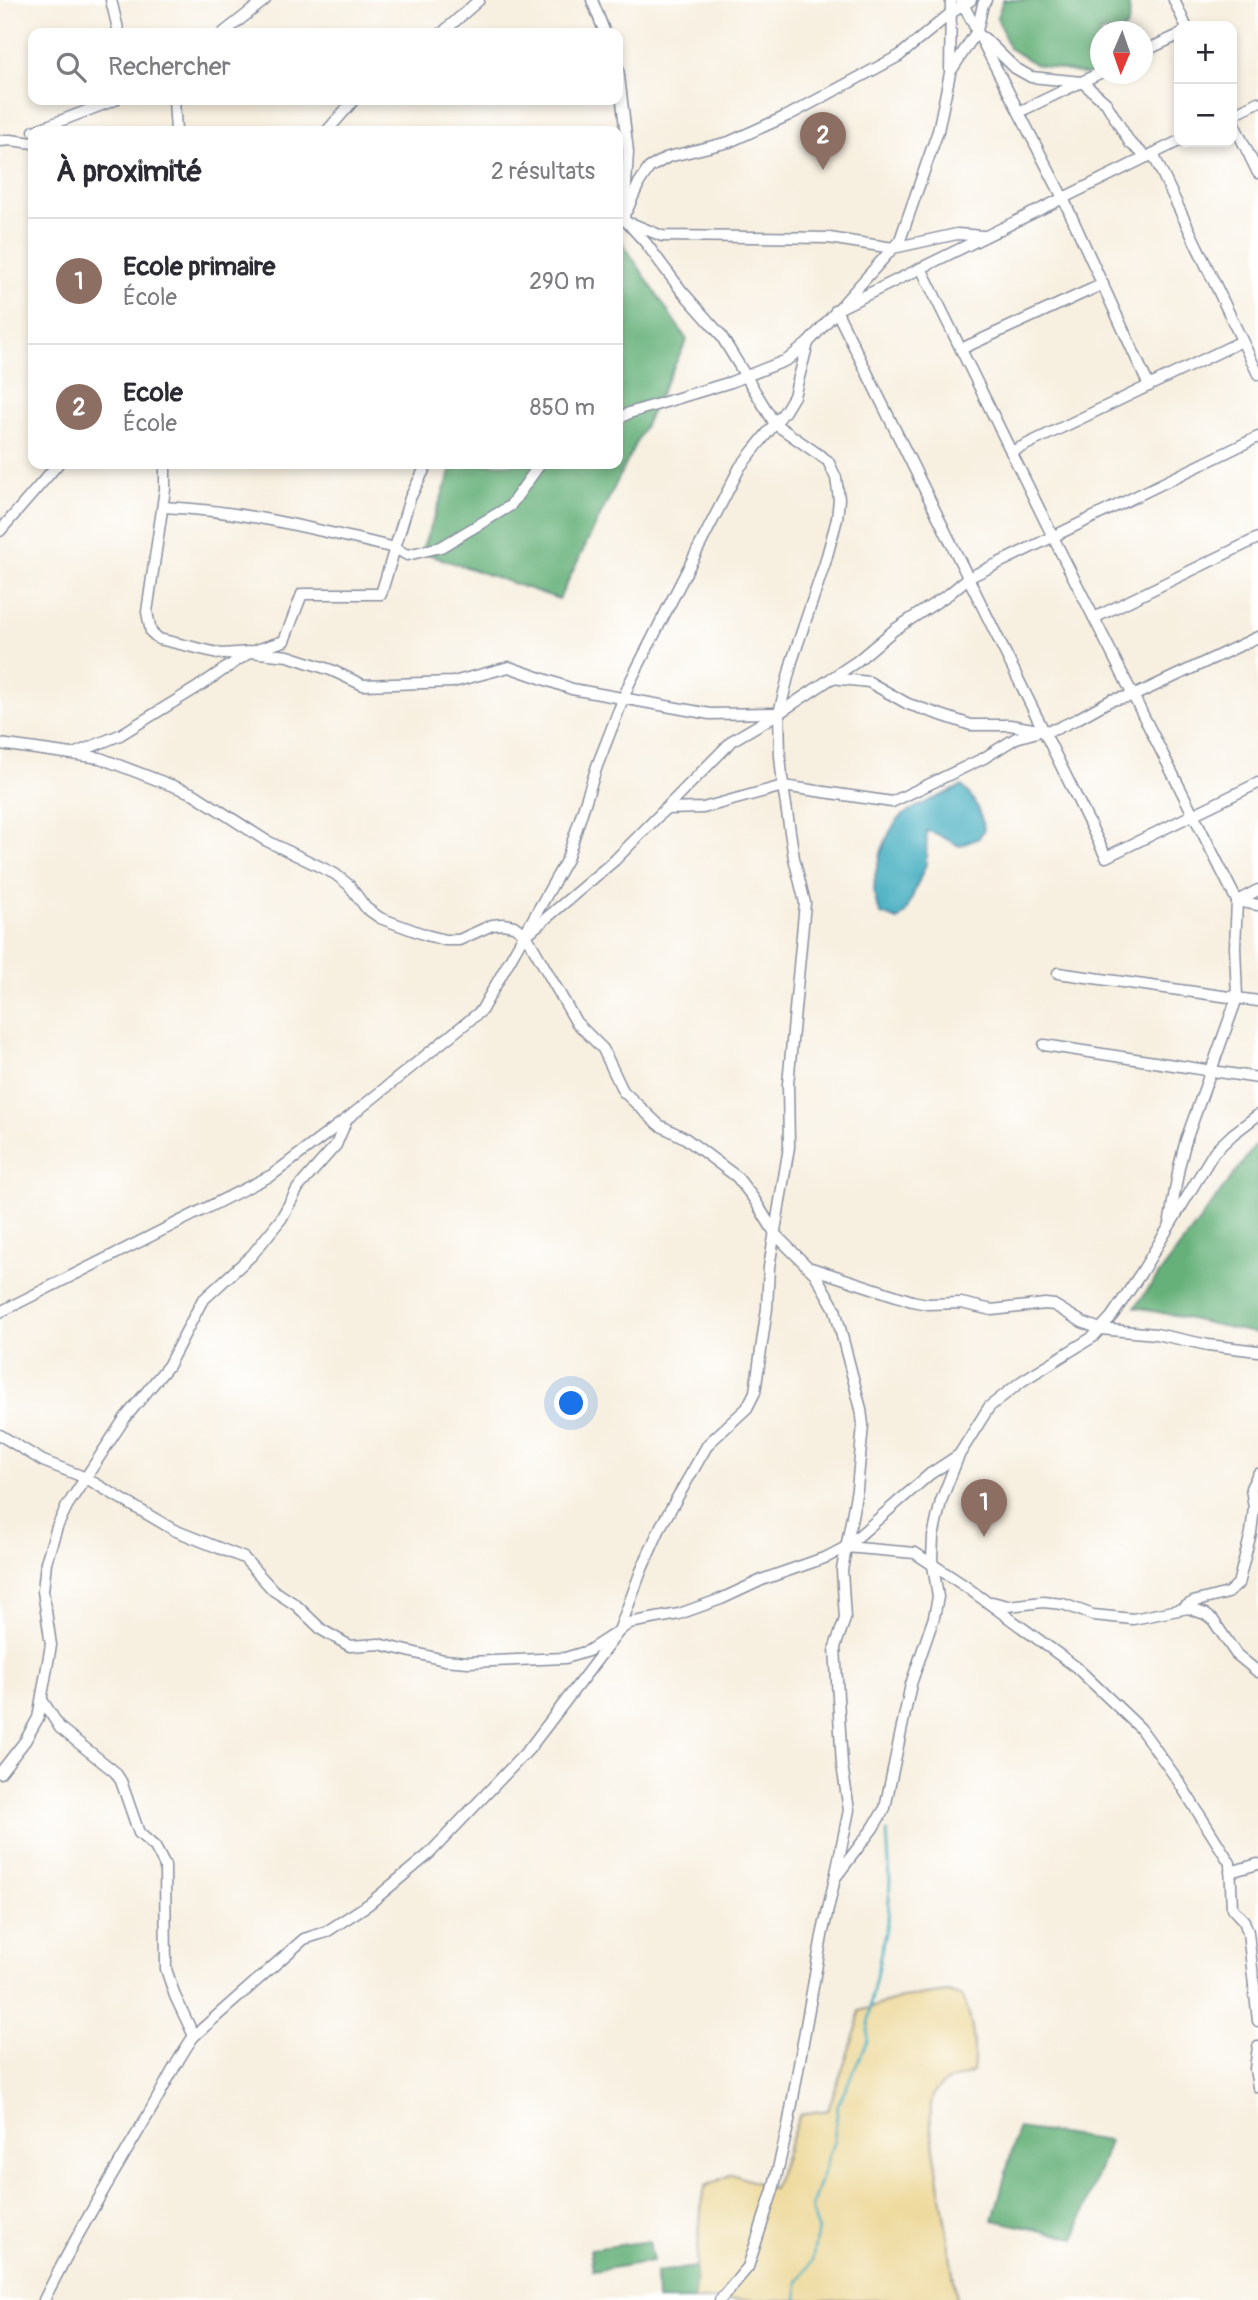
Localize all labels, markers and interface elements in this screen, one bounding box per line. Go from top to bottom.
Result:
north arrow [1090,21,1153,84]
map controls [1174,21,1237,147]
button: + [1174,21,1237,84]
search box [28,28,623,105]
icon: search [52,48,90,86]
text: Rechercher [108,51,231,83]
button: − [1174,84,1237,147]
pin: 2 [800,112,846,170]
text: À proximité [56,153,202,190]
text: 2 résultats [491,157,595,186]
text: Ecole primaire [123,251,275,283]
text: 1 [75,267,84,296]
text: 290 m [529,267,595,296]
text: École [123,283,177,312]
text: Ecole [123,377,183,409]
text: 2 [73,393,85,422]
text: 850 m [530,393,595,422]
text: École [123,409,177,438]
your location [554,1386,588,1420]
pin: 1 [961,1479,1007,1537]

